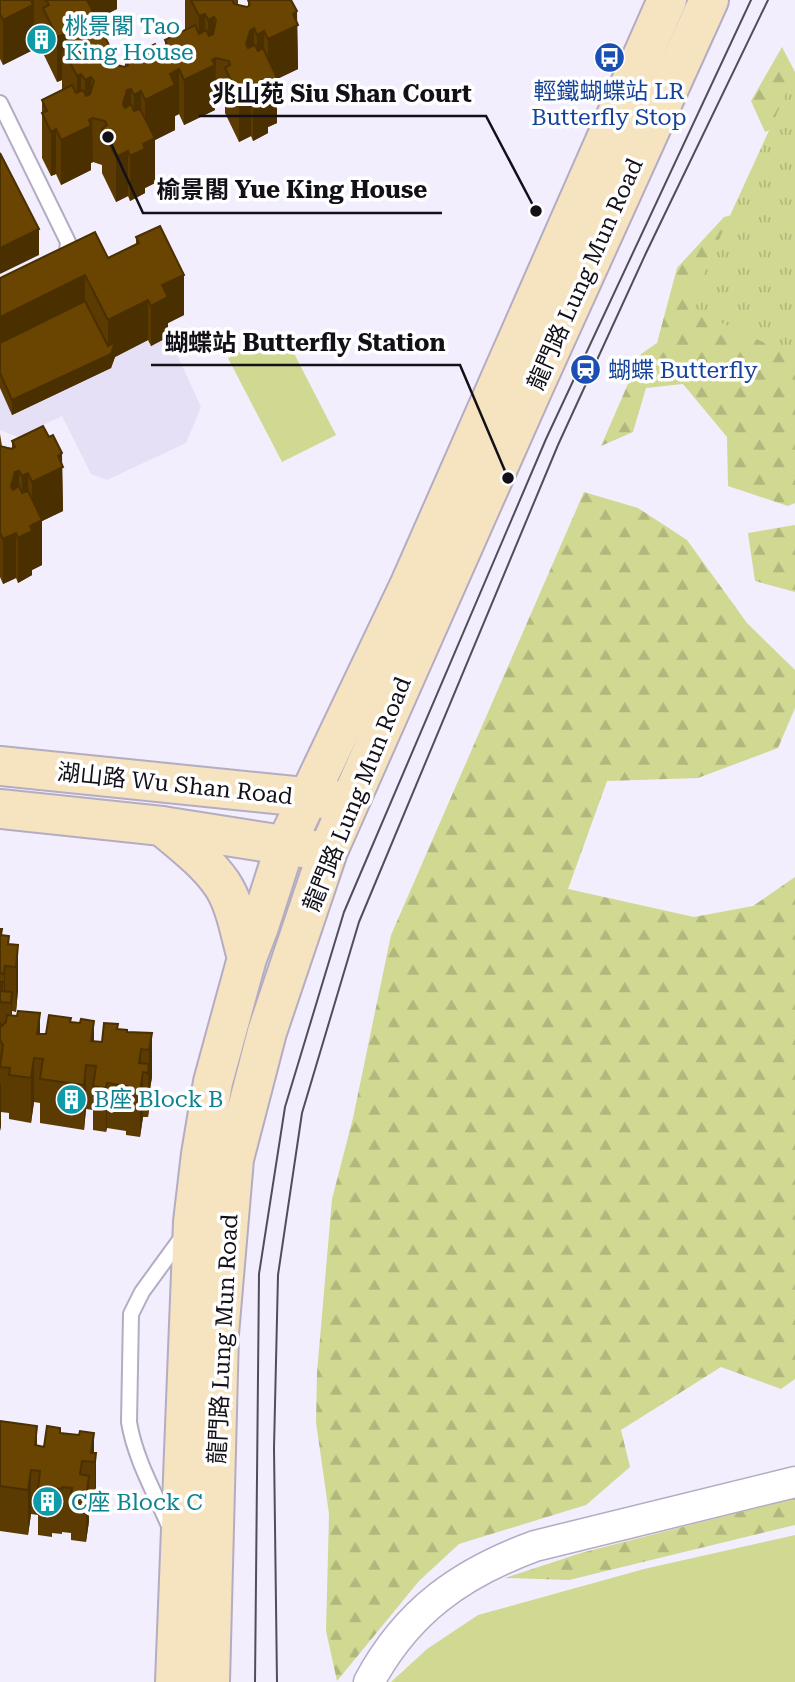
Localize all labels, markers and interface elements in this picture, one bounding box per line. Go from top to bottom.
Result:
place label: 桃景閣 Tao King House [65,13,194,66]
building icon: 桃景閣 Tao King House [25,22,59,56]
bus stop icon: 輕鐵蝴蝶站 LR Butterfly Stop [592,40,626,74]
callout: 兆山苑 Siu Shan Court [199,71,486,116]
place label: 輕鐵蝴蝶站 LR Butterfly Stop [531,78,687,131]
text: 兆山苑 Siu Shan Court [212,80,472,108]
street label: 龍門路 Lung Mun Road [522,154,649,394]
callout: 榆景閣 Yue King House [143,168,442,213]
text: 榆景閣 Yue King House [157,176,427,204]
callout: 蝴蝶站 Butterfly Station [151,320,460,365]
text: 蝴蝶站 Butterfly Station [164,329,446,357]
station icon: 蝴蝶 Butterfly [568,353,602,387]
place label: 蝴蝶 Butterfly [608,357,758,384]
street label: 龍門路 Lung Mun Road [298,673,417,915]
street label: 湖山路 Wu Shan Road [56,759,294,810]
building icon: B座 Block B [54,1082,88,1116]
place label: B座 Block B [94,1086,223,1113]
street label: 龍門路 Lung Mun Road [203,1213,244,1465]
building icon: C座 Block C [31,1485,65,1519]
place label: C座 Block C [71,1489,203,1516]

